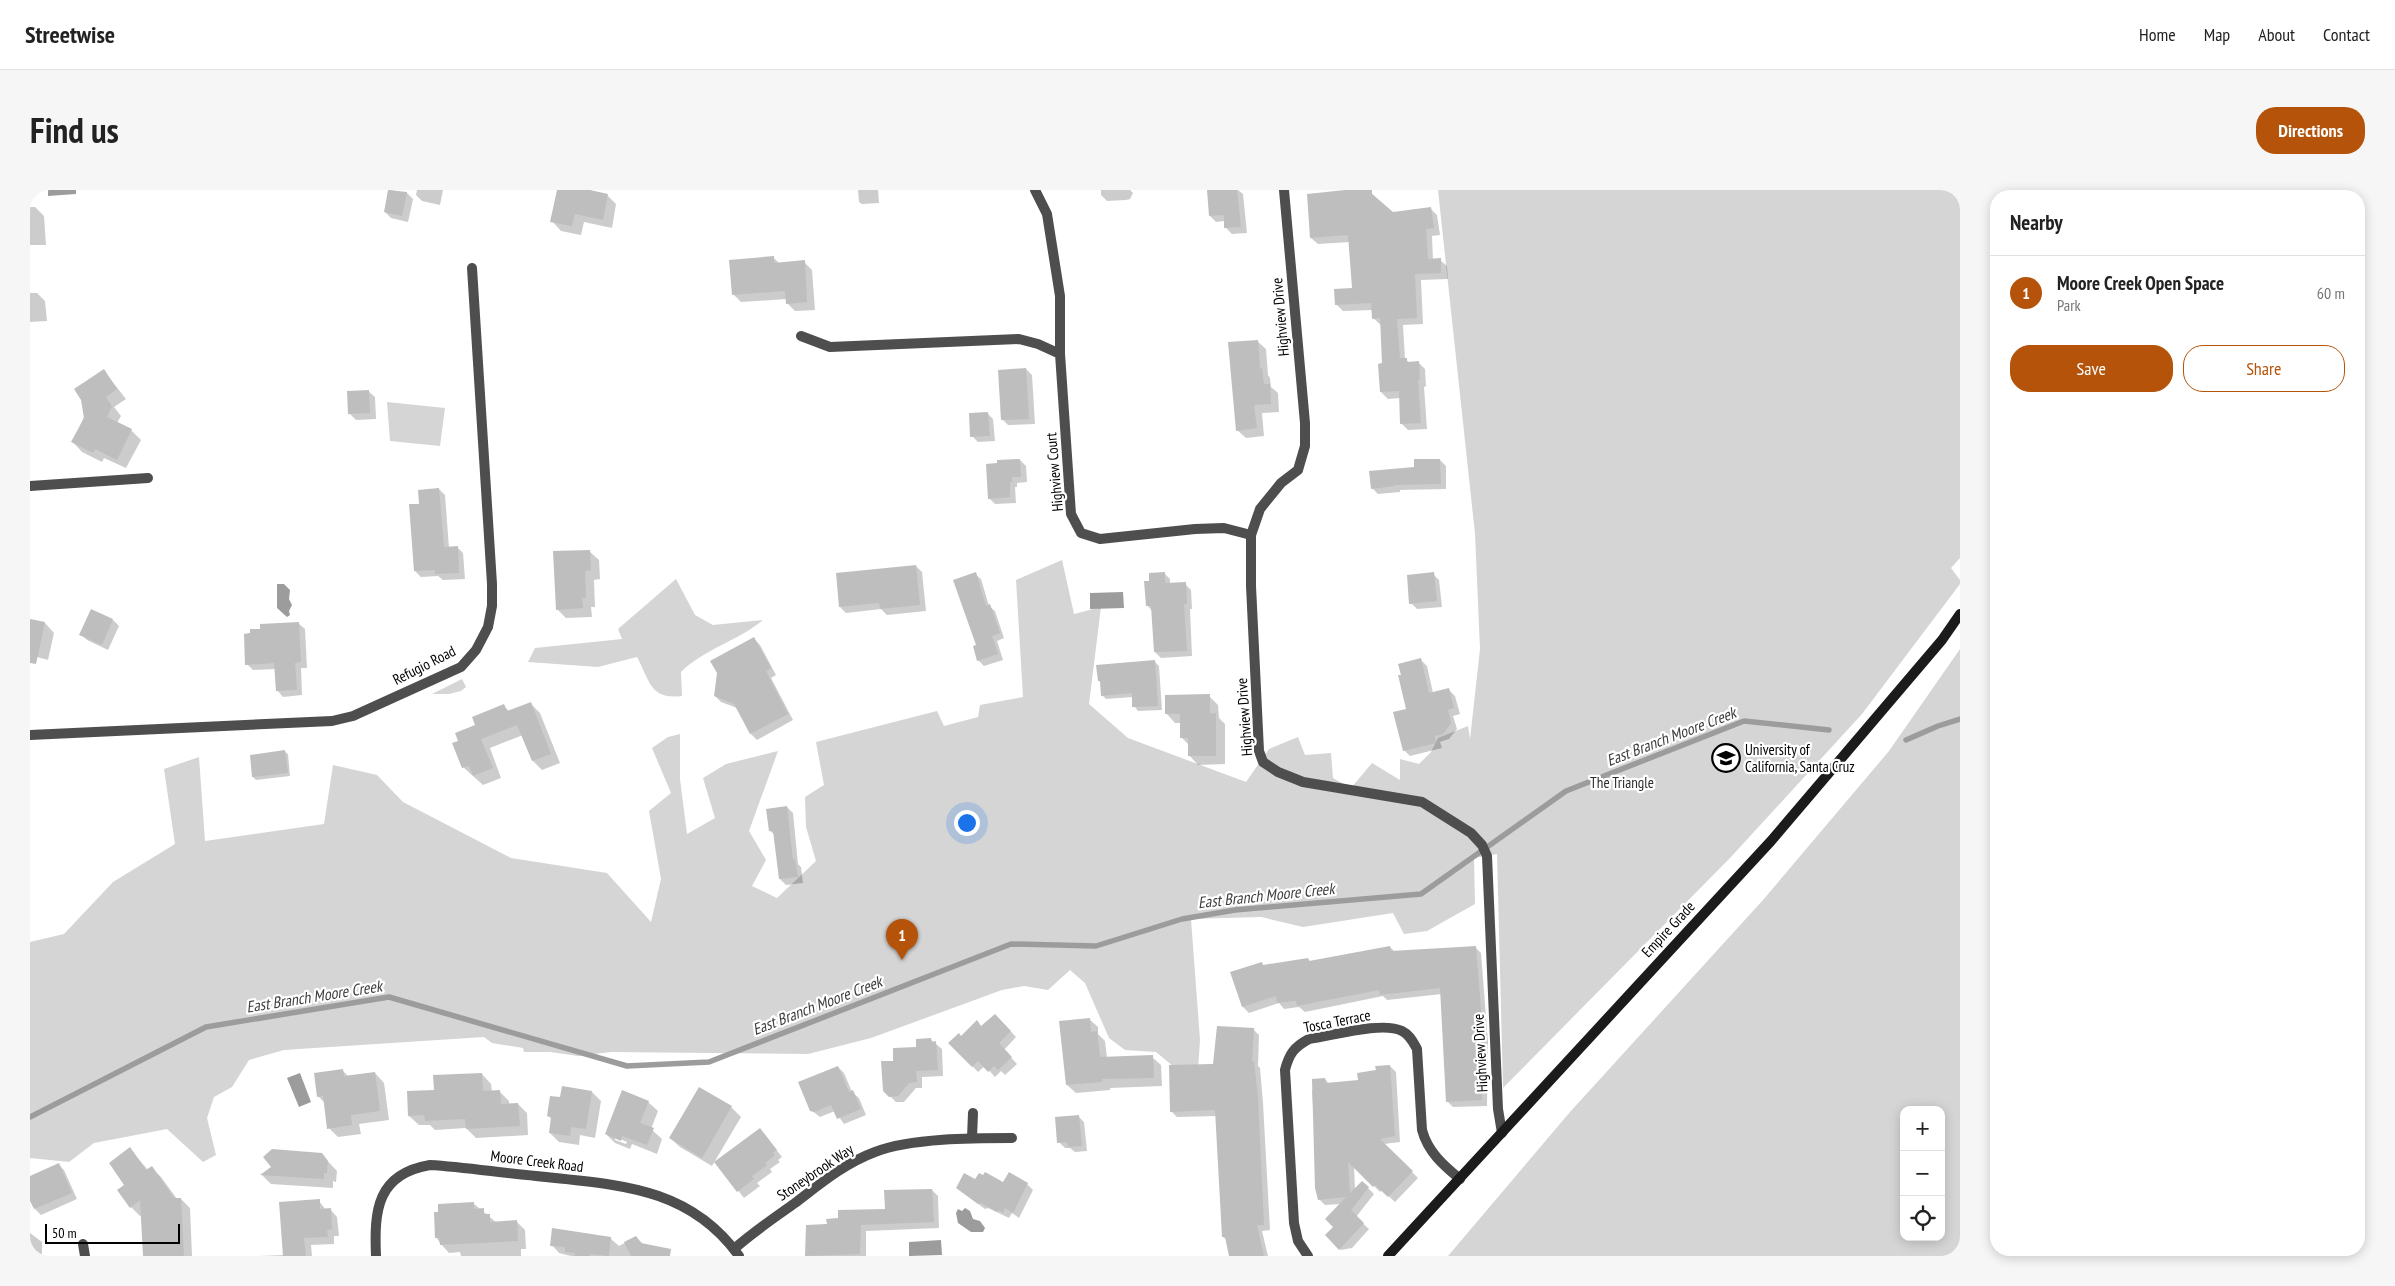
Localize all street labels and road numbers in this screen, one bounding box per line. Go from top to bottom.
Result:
street label: Highview Drive [1267,277,1293,357]
street label: Highview Court [1041,432,1067,512]
street label: Refugio Road [389,641,459,689]
street label: Highview Drive [1232,677,1256,757]
street label: Empire Grade [1637,897,1699,961]
street label: Tosca Terrace [1302,1005,1372,1037]
street label: Highview Drive [1468,1013,1492,1093]
street label: Stoneybrook Way [773,1139,857,1205]
street label: Moore Creek Road [490,1146,584,1176]

